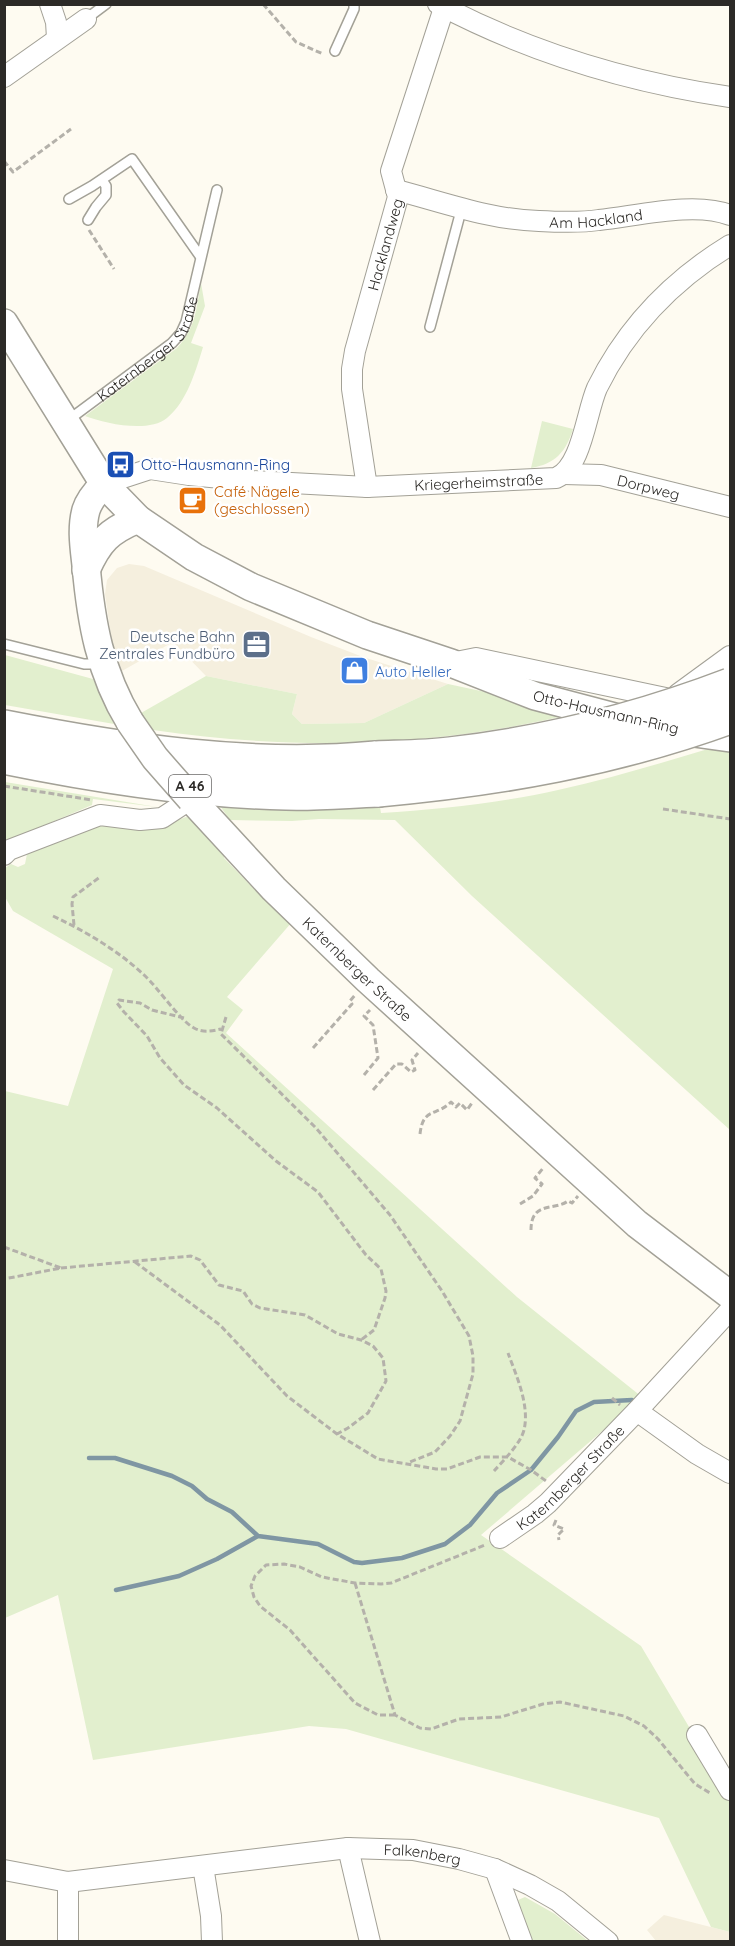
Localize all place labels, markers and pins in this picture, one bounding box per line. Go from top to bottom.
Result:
bus stop icon: Otto-Hausmann-Ring [104,448,136,480]
place label: Otto-Hausmann-Ring [141,455,290,474]
place label: Café Nägele (geschlossen) [214,482,310,518]
cafe icon: Café Nägele (geschlossen) [177,484,209,516]
place label: Deutsche Bahn Zentrales Fundbüro [99,627,235,663]
office icon: Deutsche Bahn Zentrales Fundbüro [240,629,272,661]
shop icon: Auto Heller [338,655,370,687]
place label: Auto Heller [375,662,452,681]

